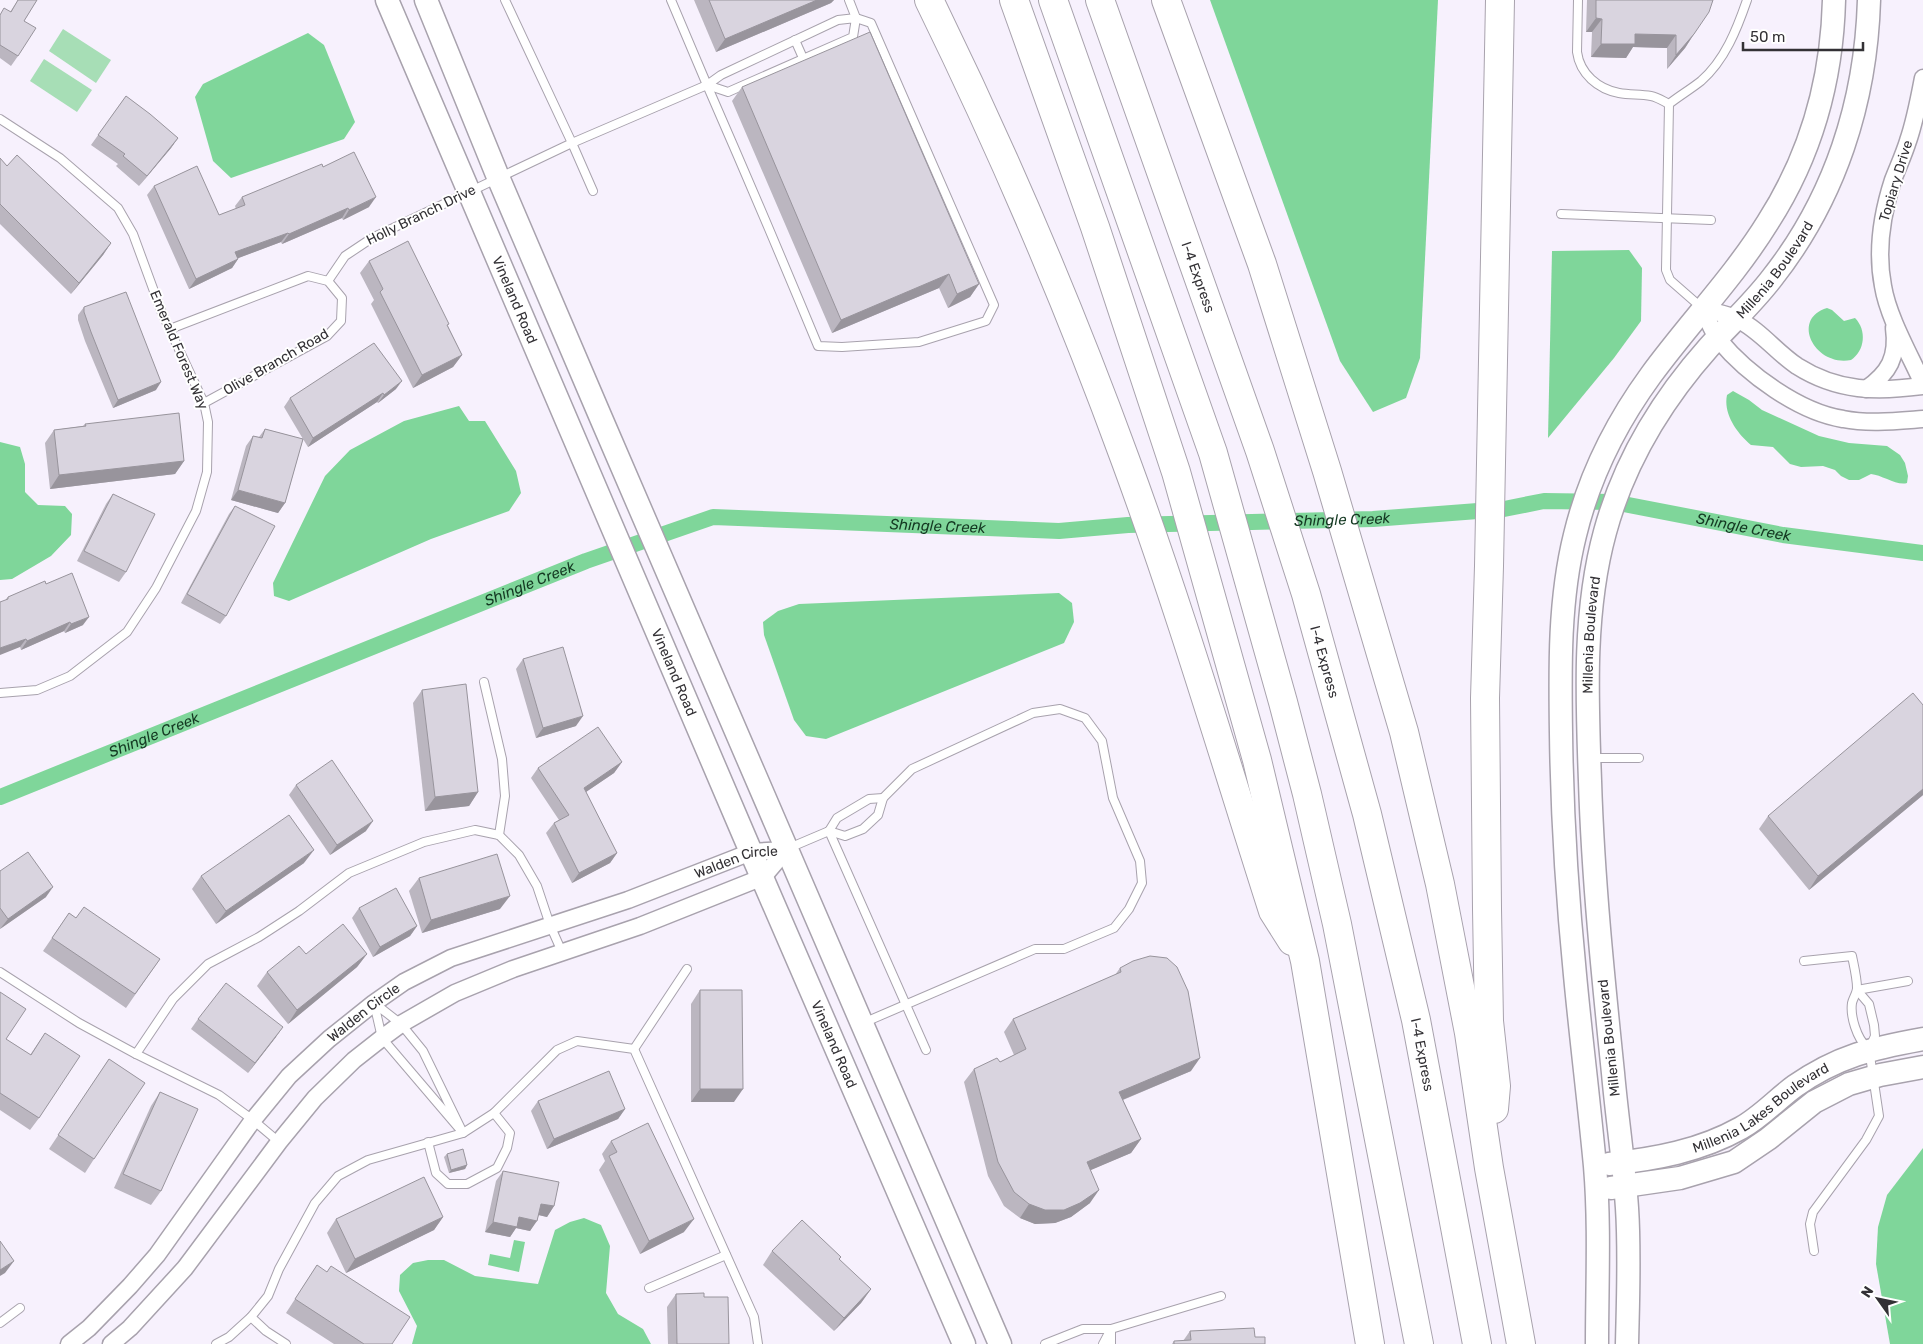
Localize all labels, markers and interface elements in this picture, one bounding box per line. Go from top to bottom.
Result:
scale bar [1743,20,1863,52]
text: 50 m [1750,28,1785,46]
street label: Topiary Drive [1876,138,1916,224]
street label: Holly Branch Drive [363,181,479,249]
street label: Millenia Boulevard [1732,218,1817,322]
street label: I-4 Express [1178,239,1219,315]
street label: Vineland Road [489,253,541,346]
street label: Emerald Forest Way [146,288,212,412]
street label: Olive Branch Road [220,325,332,399]
water label: Shingle Creek [1294,509,1391,530]
water label: Shingle Creek [1695,509,1792,545]
water label: Shingle Creek [889,515,986,537]
water label: Shingle Creek [482,557,578,610]
street label: Millenia Boulevard [1579,575,1604,694]
street label: I-4 Express [1307,624,1343,700]
street label: Vineland Road [648,626,700,719]
water label: Shingle Creek [106,709,202,761]
street label: Walden Circle [692,842,778,882]
street label: Walden Circle [324,979,403,1046]
street label: Millenia Boulevard [1594,979,1624,1097]
street label: Vineland Road [808,998,861,1091]
street label: I-4 Express [1407,1016,1438,1093]
street label: Millenia Lakes Boulevard [1690,1059,1832,1156]
north arrow [1853,1274,1903,1324]
text: N [1858,1283,1877,1301]

